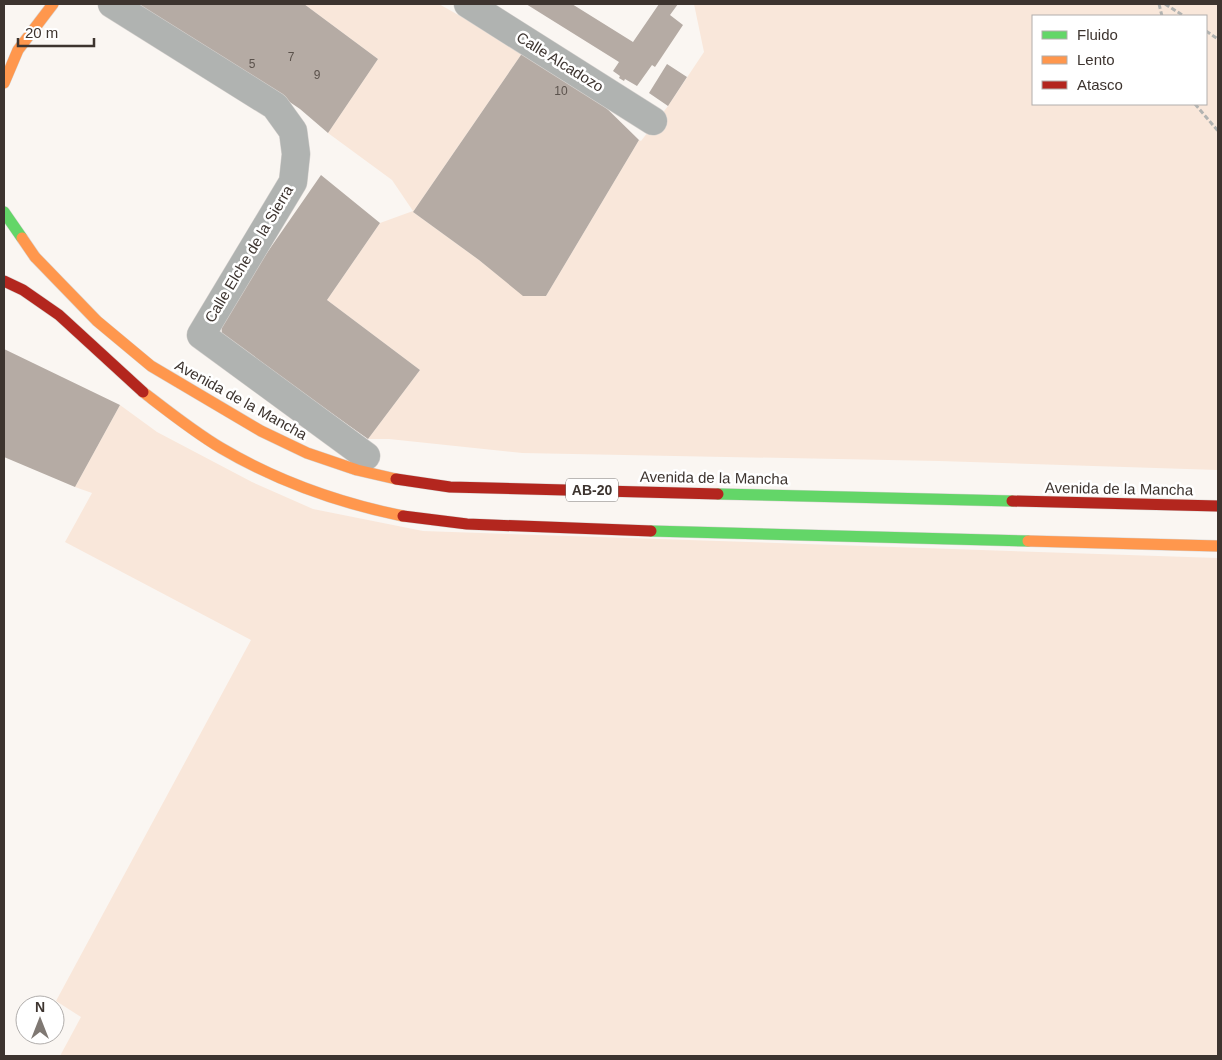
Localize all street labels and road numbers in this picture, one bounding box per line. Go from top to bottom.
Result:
street label: Calle Alcadozo [514,28,607,95]
street label: Calle Elche de la Sierra [201,182,297,325]
street label: Avenida de la Mancha [172,356,311,443]
street label: Avenida de la Mancha [640,468,789,487]
road number: AB-20 [566,478,618,502]
street label: Avenida de la Mancha [1045,479,1194,498]

